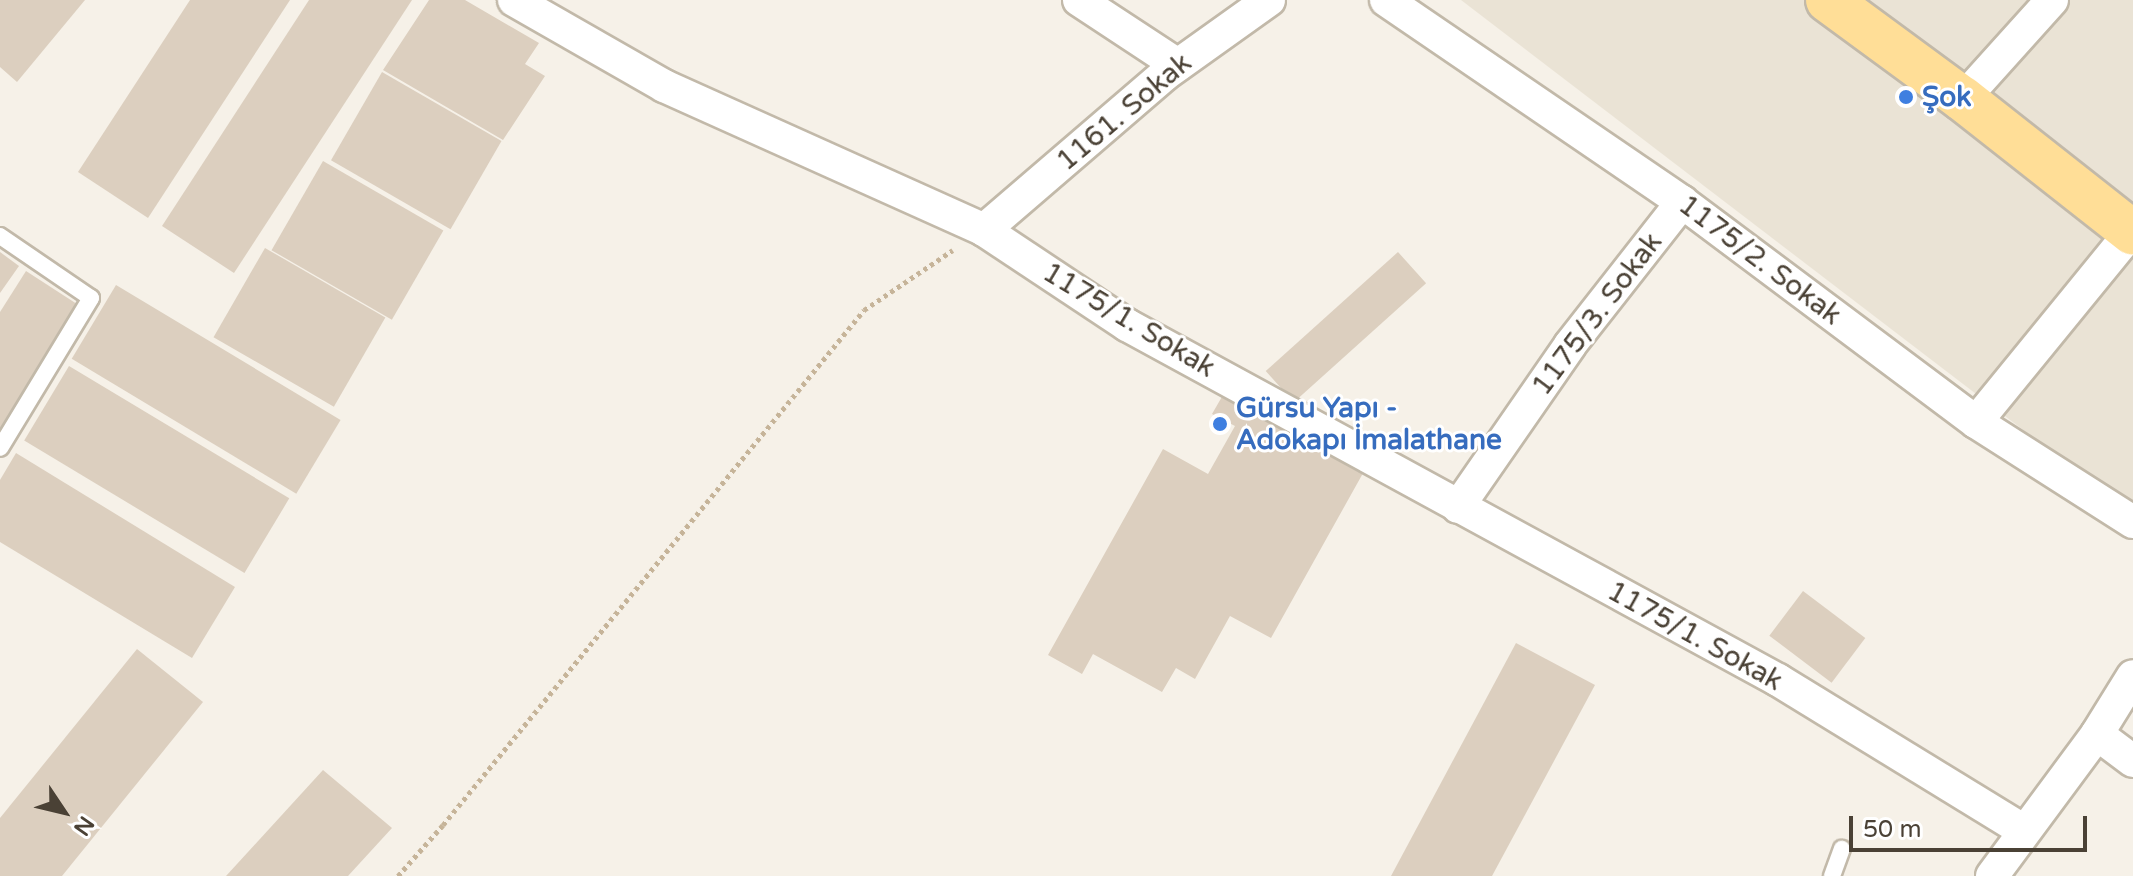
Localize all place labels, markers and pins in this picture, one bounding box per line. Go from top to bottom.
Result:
place label: Şok [1922,80,1972,114]
marker: Şok [1897,88,1915,106]
place label: Gürsu Yapı - Adokapı İmalathane [1236,391,1502,457]
marker: Gürsu Yapı - Adokapı İmalathane [1211,415,1229,433]

